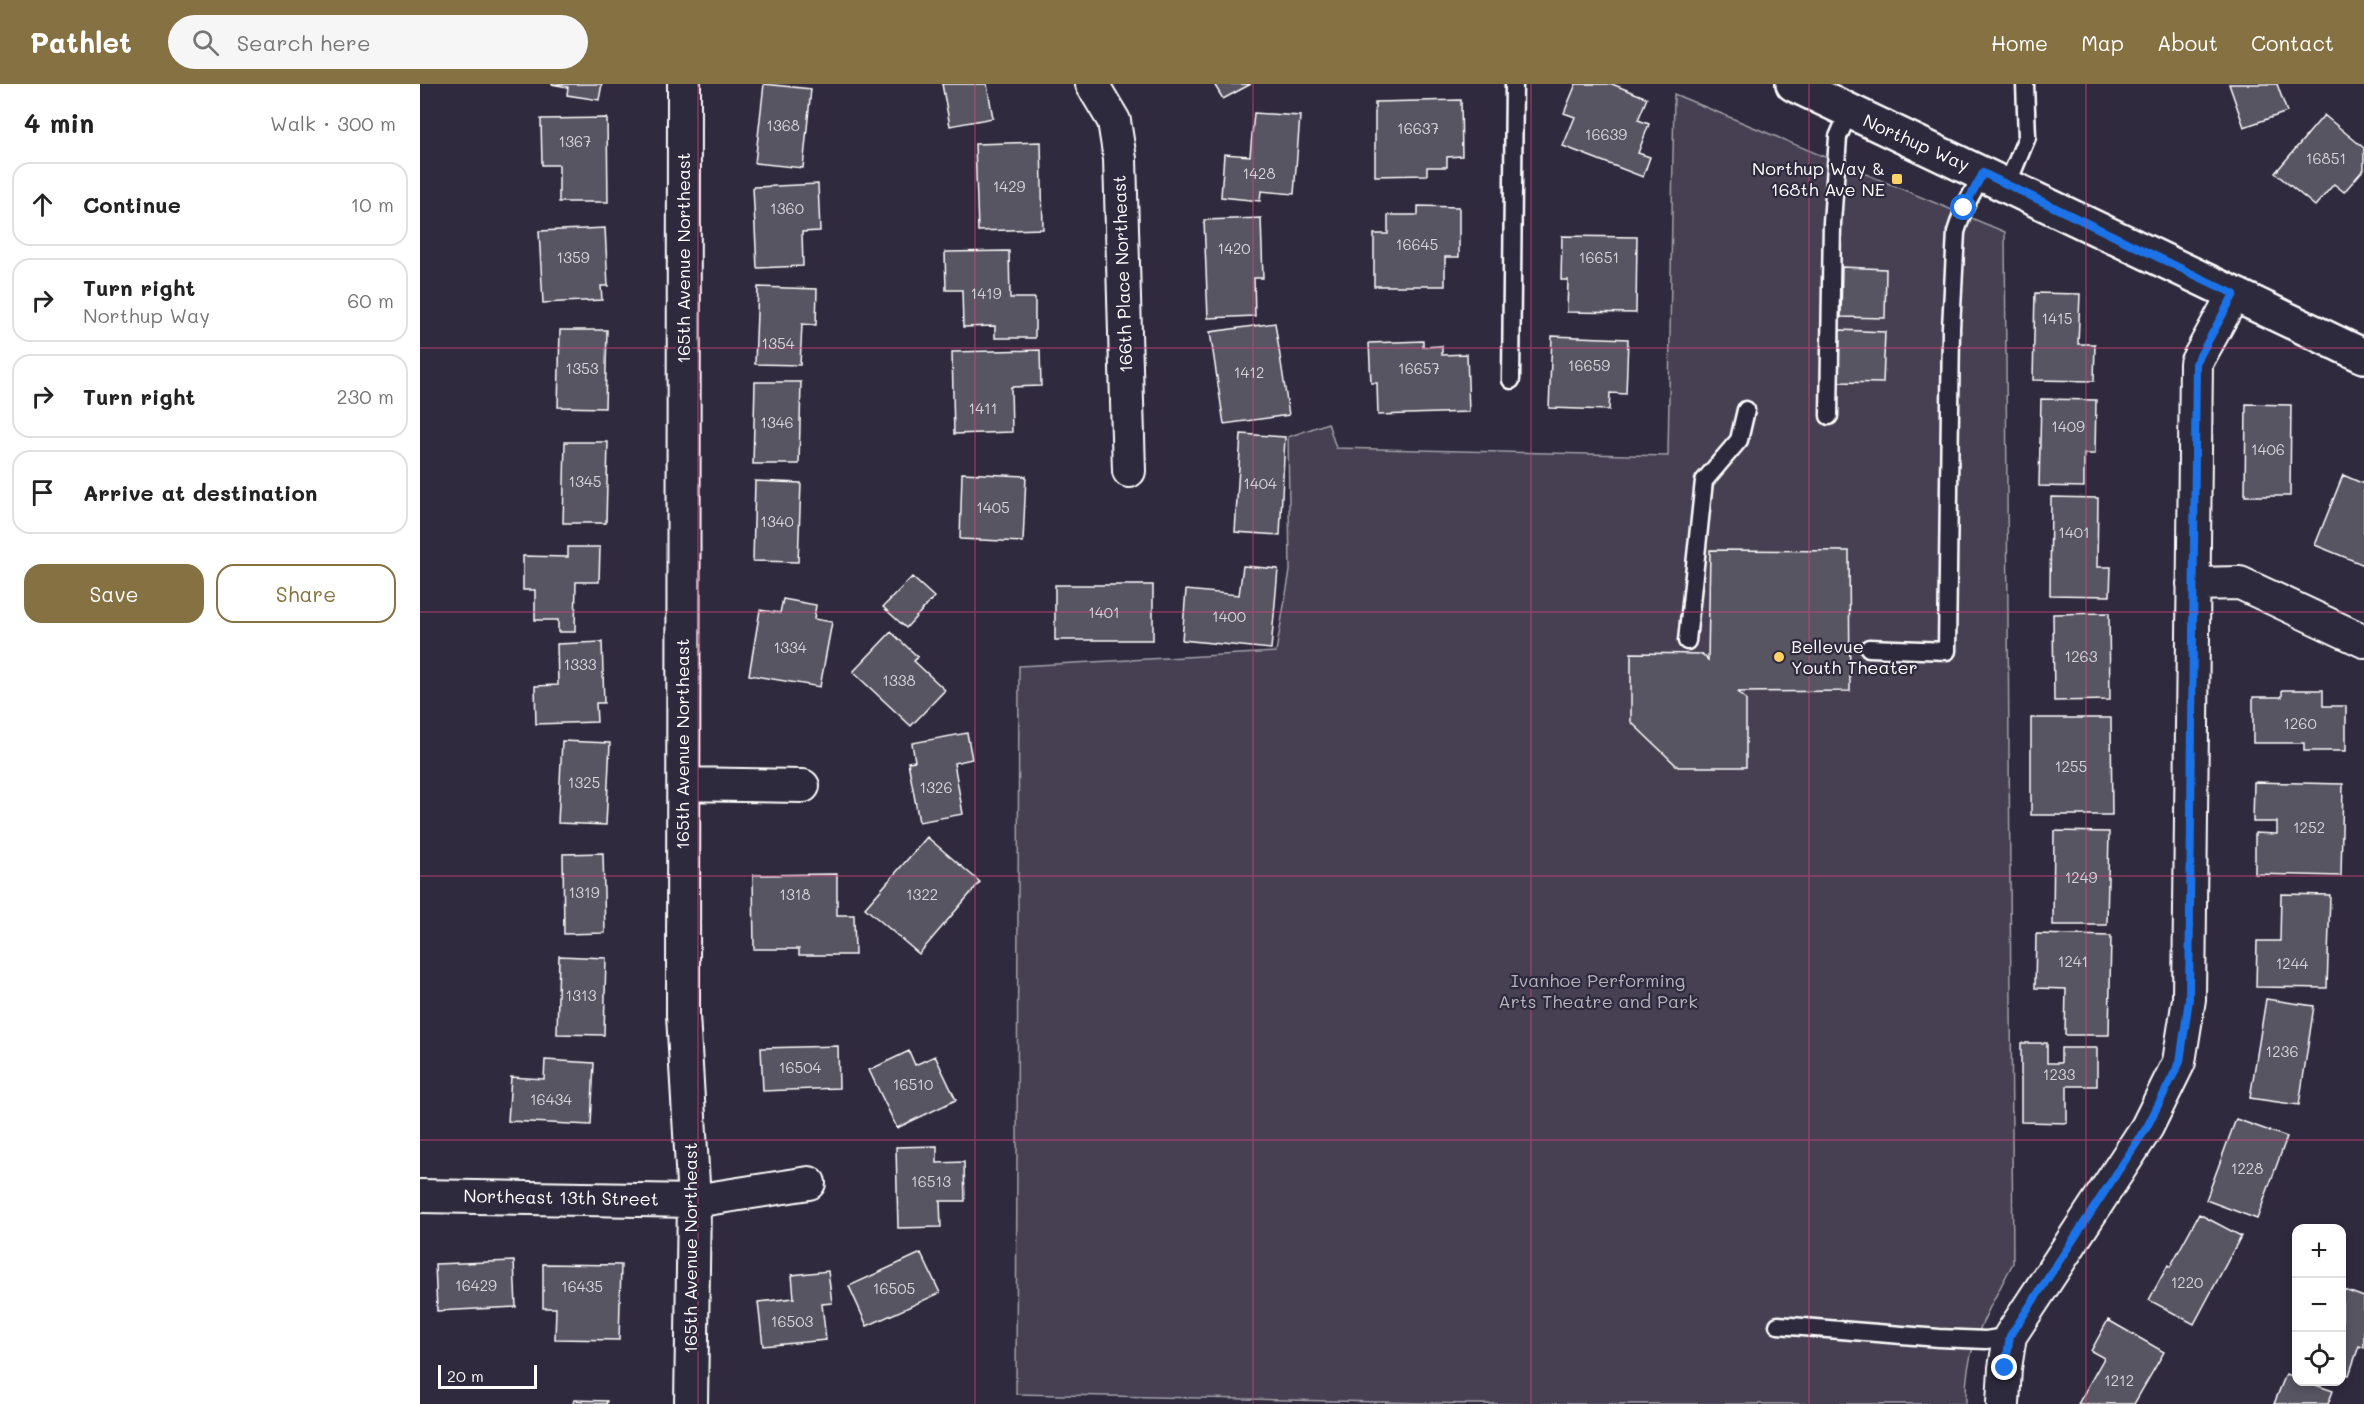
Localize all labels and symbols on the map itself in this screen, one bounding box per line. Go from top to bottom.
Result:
street label: Northup Way [1859,108,1973,176]
house number: 1368 [766,115,800,135]
house number: 16637 [1397,118,1439,138]
house number: 16639 [1585,124,1627,144]
house number: 1367 [559,131,591,151]
house number: 16851 [2306,148,2346,168]
street label: 165th Avenue Northeast [671,152,695,364]
place label: Northup Way & 168th Ave NE [1752,156,1885,201]
house number: 1428 [1243,163,1275,183]
marker: Northup Way & 168th Ave NE [1890,172,1904,186]
street label: 166th Place Northeast [1107,175,1137,373]
house number: 1429 [993,176,1025,196]
route start [1950,194,1976,220]
house number: 1360 [770,198,804,218]
house number: 16645 [1396,234,1438,254]
house number: 1420 [1217,238,1251,258]
house number: 1359 [556,247,590,267]
house number: 16651 [1579,247,1619,267]
house number: 1419 [970,283,1002,303]
house number: 1415 [2042,308,2072,328]
house number: 1354 [761,333,795,353]
house number: 16659 [1568,355,1610,375]
house number: 1353 [565,358,599,378]
house number: 16657 [1398,358,1440,378]
house number: 1412 [1234,362,1264,382]
house number: 1411 [969,398,997,418]
house number: 1346 [760,412,794,432]
house number: 1409 [2051,416,2085,436]
house number: 1406 [2251,439,2285,459]
house number: 1345 [568,471,602,491]
house number: 1404 [1243,473,1277,493]
house number: 1405 [976,497,1010,517]
house number: 1340 [760,511,794,531]
house number: 1401 [2058,522,2090,542]
house number: 1401 [1088,602,1120,622]
house number: 1400 [1212,606,1246,626]
place label: Bellevue Youth Theater [1791,634,1918,679]
house number: 1334 [773,637,807,657]
street label: 165th Avenue Northeast [670,638,694,850]
house number: 1263 [2065,646,2098,666]
marker: Bellevue Youth Theater [1772,650,1786,664]
house number: 1333 [563,654,597,674]
house number: 1338 [882,670,916,690]
house number: 1260 [2283,713,2317,733]
house number: 1255 [2055,756,2087,776]
house number: 1325 [568,772,600,792]
house number: 1326 [920,777,952,797]
house number: 1252 [2293,817,2325,837]
house number: 1249 [2065,867,2097,887]
house number: 1319 [568,882,600,902]
house number: 1318 [779,884,811,904]
house number: 1322 [906,884,938,904]
house number: 1241 [2058,951,2088,971]
house number: 1244 [2276,953,2309,973]
park label: Ivanhoe Performing Arts Theatre and Park [1498,968,1698,1013]
house number: 1313 [566,985,597,1005]
house number: 1236 [2266,1041,2298,1061]
house number: 16504 [779,1057,821,1077]
house number: 1233 [2043,1064,2076,1084]
house number: 16510 [893,1074,933,1094]
house number: 16434 [530,1089,572,1109]
street label: 165th Avenue Northeast [678,1142,702,1354]
house number: 1228 [2231,1158,2263,1178]
house number: 16513 [911,1171,951,1191]
street label: Northeast 13th Street [463,1183,659,1211]
house number: 1220 [2171,1272,2203,1292]
house number: 16429 [455,1275,497,1295]
house number: 16435 [561,1276,603,1296]
house number: 16505 [873,1278,915,1298]
house number: 16503 [771,1311,813,1331]
route end [1991,1354,2017,1380]
scale bar [438,1362,537,1390]
house number: 1212 [2104,1370,2134,1390]

